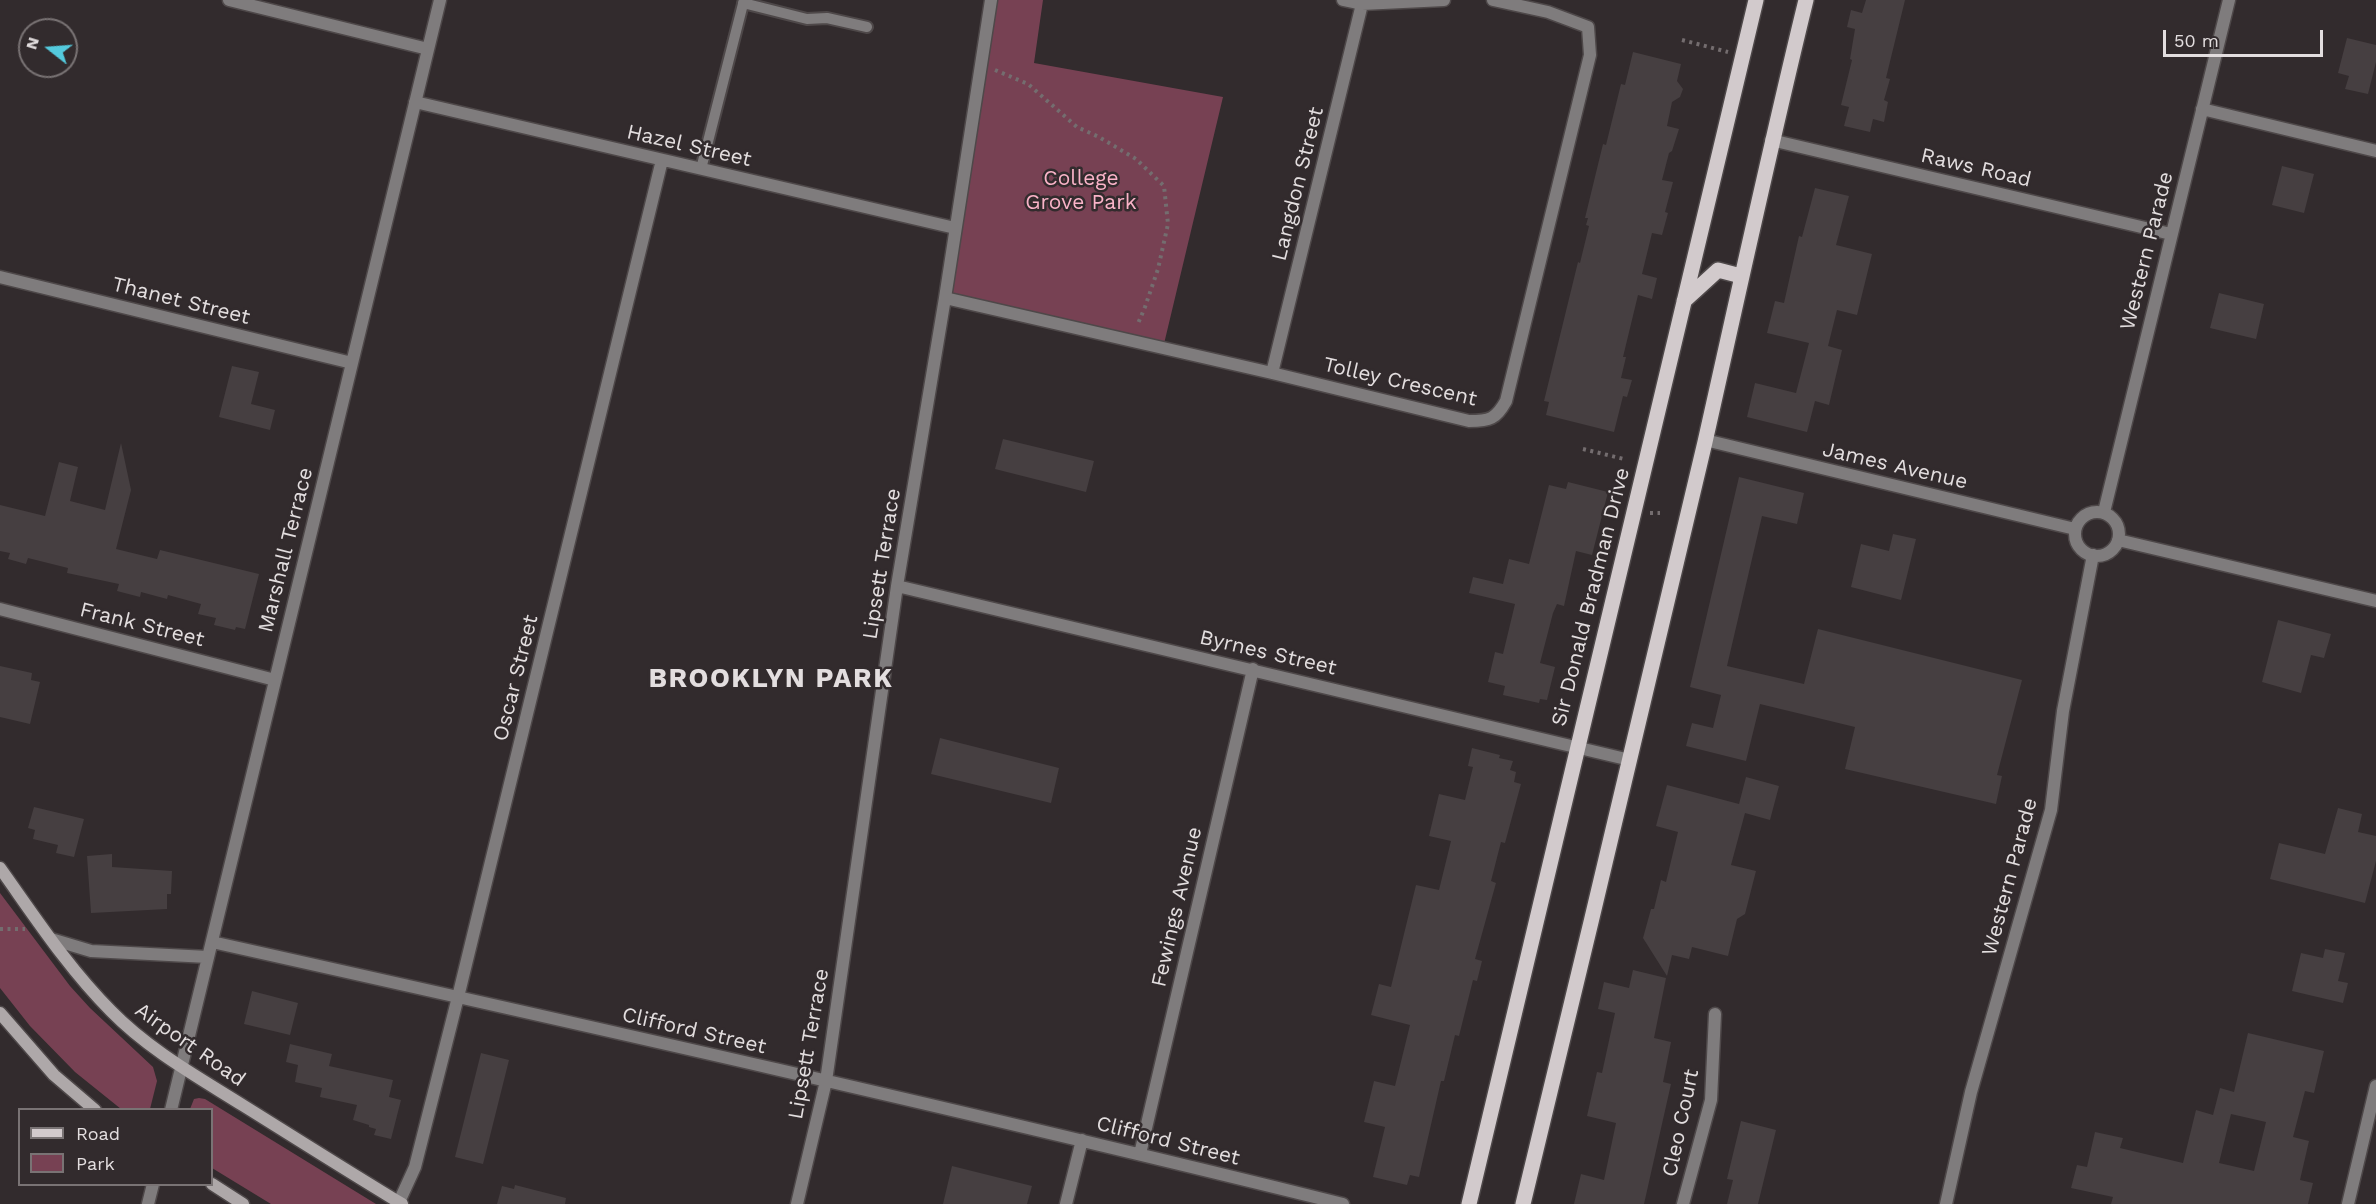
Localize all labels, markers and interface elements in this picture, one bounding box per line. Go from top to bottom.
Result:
north arrow [18,18,78,78]
scale bar [2166,18,2326,56]
text: 50 m [2174,30,2219,51]
text: N [21,35,43,52]
street label: Langdon Street [1267,104,1329,264]
street label: Hazel Street [624,119,754,173]
street label: Raws Road [1918,143,2034,193]
park label: College Grove Park [1025,166,1137,216]
street label: Western Parade [2115,169,2179,333]
street label: Thanet Street [109,272,253,330]
street label: Tolley Crescent [1321,352,1479,412]
street label: James Avenue [1820,437,1970,495]
street label: Marshall Terrace [253,465,319,635]
street label: Sir Donald Bradman Drive [1547,465,1635,729]
street label: Lipsett Terrace [858,487,906,641]
street label: Frank Street [77,597,207,653]
street label: Oscar Street [488,612,544,744]
street label: Byrnes Street [1197,625,1339,681]
district label: BROOKLYN PARK [649,663,893,695]
street label: Western Parade [1977,795,2043,959]
street label: Fewings Avenue [1146,825,1208,989]
street label: Lipsett Terrace [783,967,835,1121]
street label: Airport Road [130,998,250,1092]
street label: Clifford Street [620,1002,768,1060]
street label: Cleo Court [1657,1067,1705,1179]
legend [18,1108,213,1186]
street label: Clifford Street [1094,1111,1242,1171]
text: Road [76,1123,120,1144]
text: Park [76,1153,115,1174]

